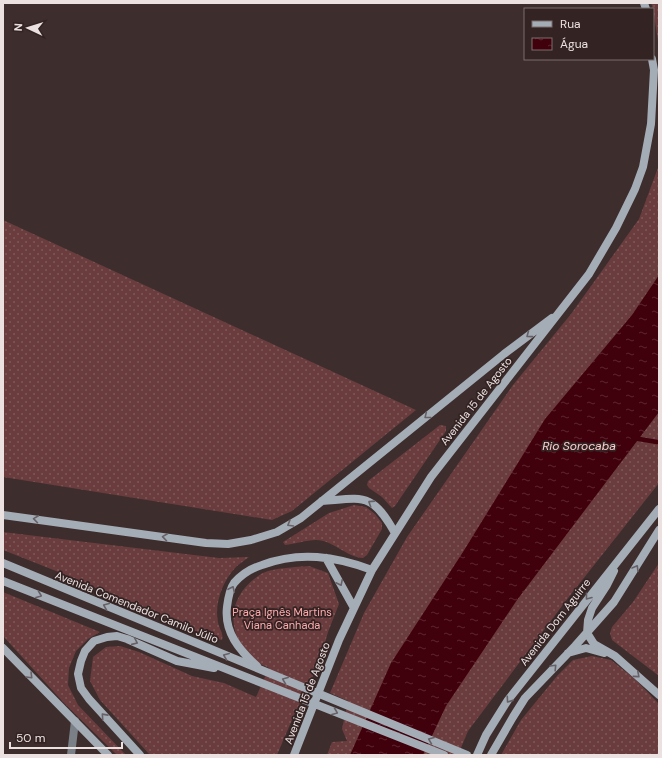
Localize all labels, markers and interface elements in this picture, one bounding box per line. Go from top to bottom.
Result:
north arrow [8,8,48,48]
legend [524,8,654,60]
text: Rua [560,16,581,32]
text: N [11,23,25,32]
text: Água [560,36,588,52]
one-way arrow [526,330,533,338]
street label: Avenida 15 de Agosto [437,354,515,448]
one-way arrow [425,411,432,418]
water label: Rio Sorocaba [542,438,616,454]
one-way arrow [368,500,375,508]
one-way arrow [33,515,39,524]
one-way arrow [287,519,294,526]
one-way arrow [161,533,168,542]
one-way arrow [631,565,638,572]
street label: Avenida Comendador Camilo Júlio [53,568,221,646]
street label: Avenida Dom Aguirre [517,576,593,668]
one-way arrow [335,579,343,586]
one-way arrow [227,586,235,594]
one-way arrow [36,591,43,599]
one-way arrow [586,593,593,600]
one-way arrow [103,603,111,611]
park label: Praça Ignês Martins Viana Canhada [232,605,332,632]
one-way arrow [130,637,138,645]
street label: Avenida 15 de Agosto [281,640,333,746]
one-way arrow [223,652,230,660]
one-way arrow [549,664,557,672]
one-way arrow [633,670,640,677]
one-way arrow [25,671,33,679]
one-way arrow [282,677,290,685]
one-way arrow [506,696,514,703]
one-way arrow [332,707,339,715]
one-way arrow [101,713,108,721]
scale bar [10,724,122,750]
text: 50 m [16,730,45,746]
one-way arrow [428,737,436,745]

